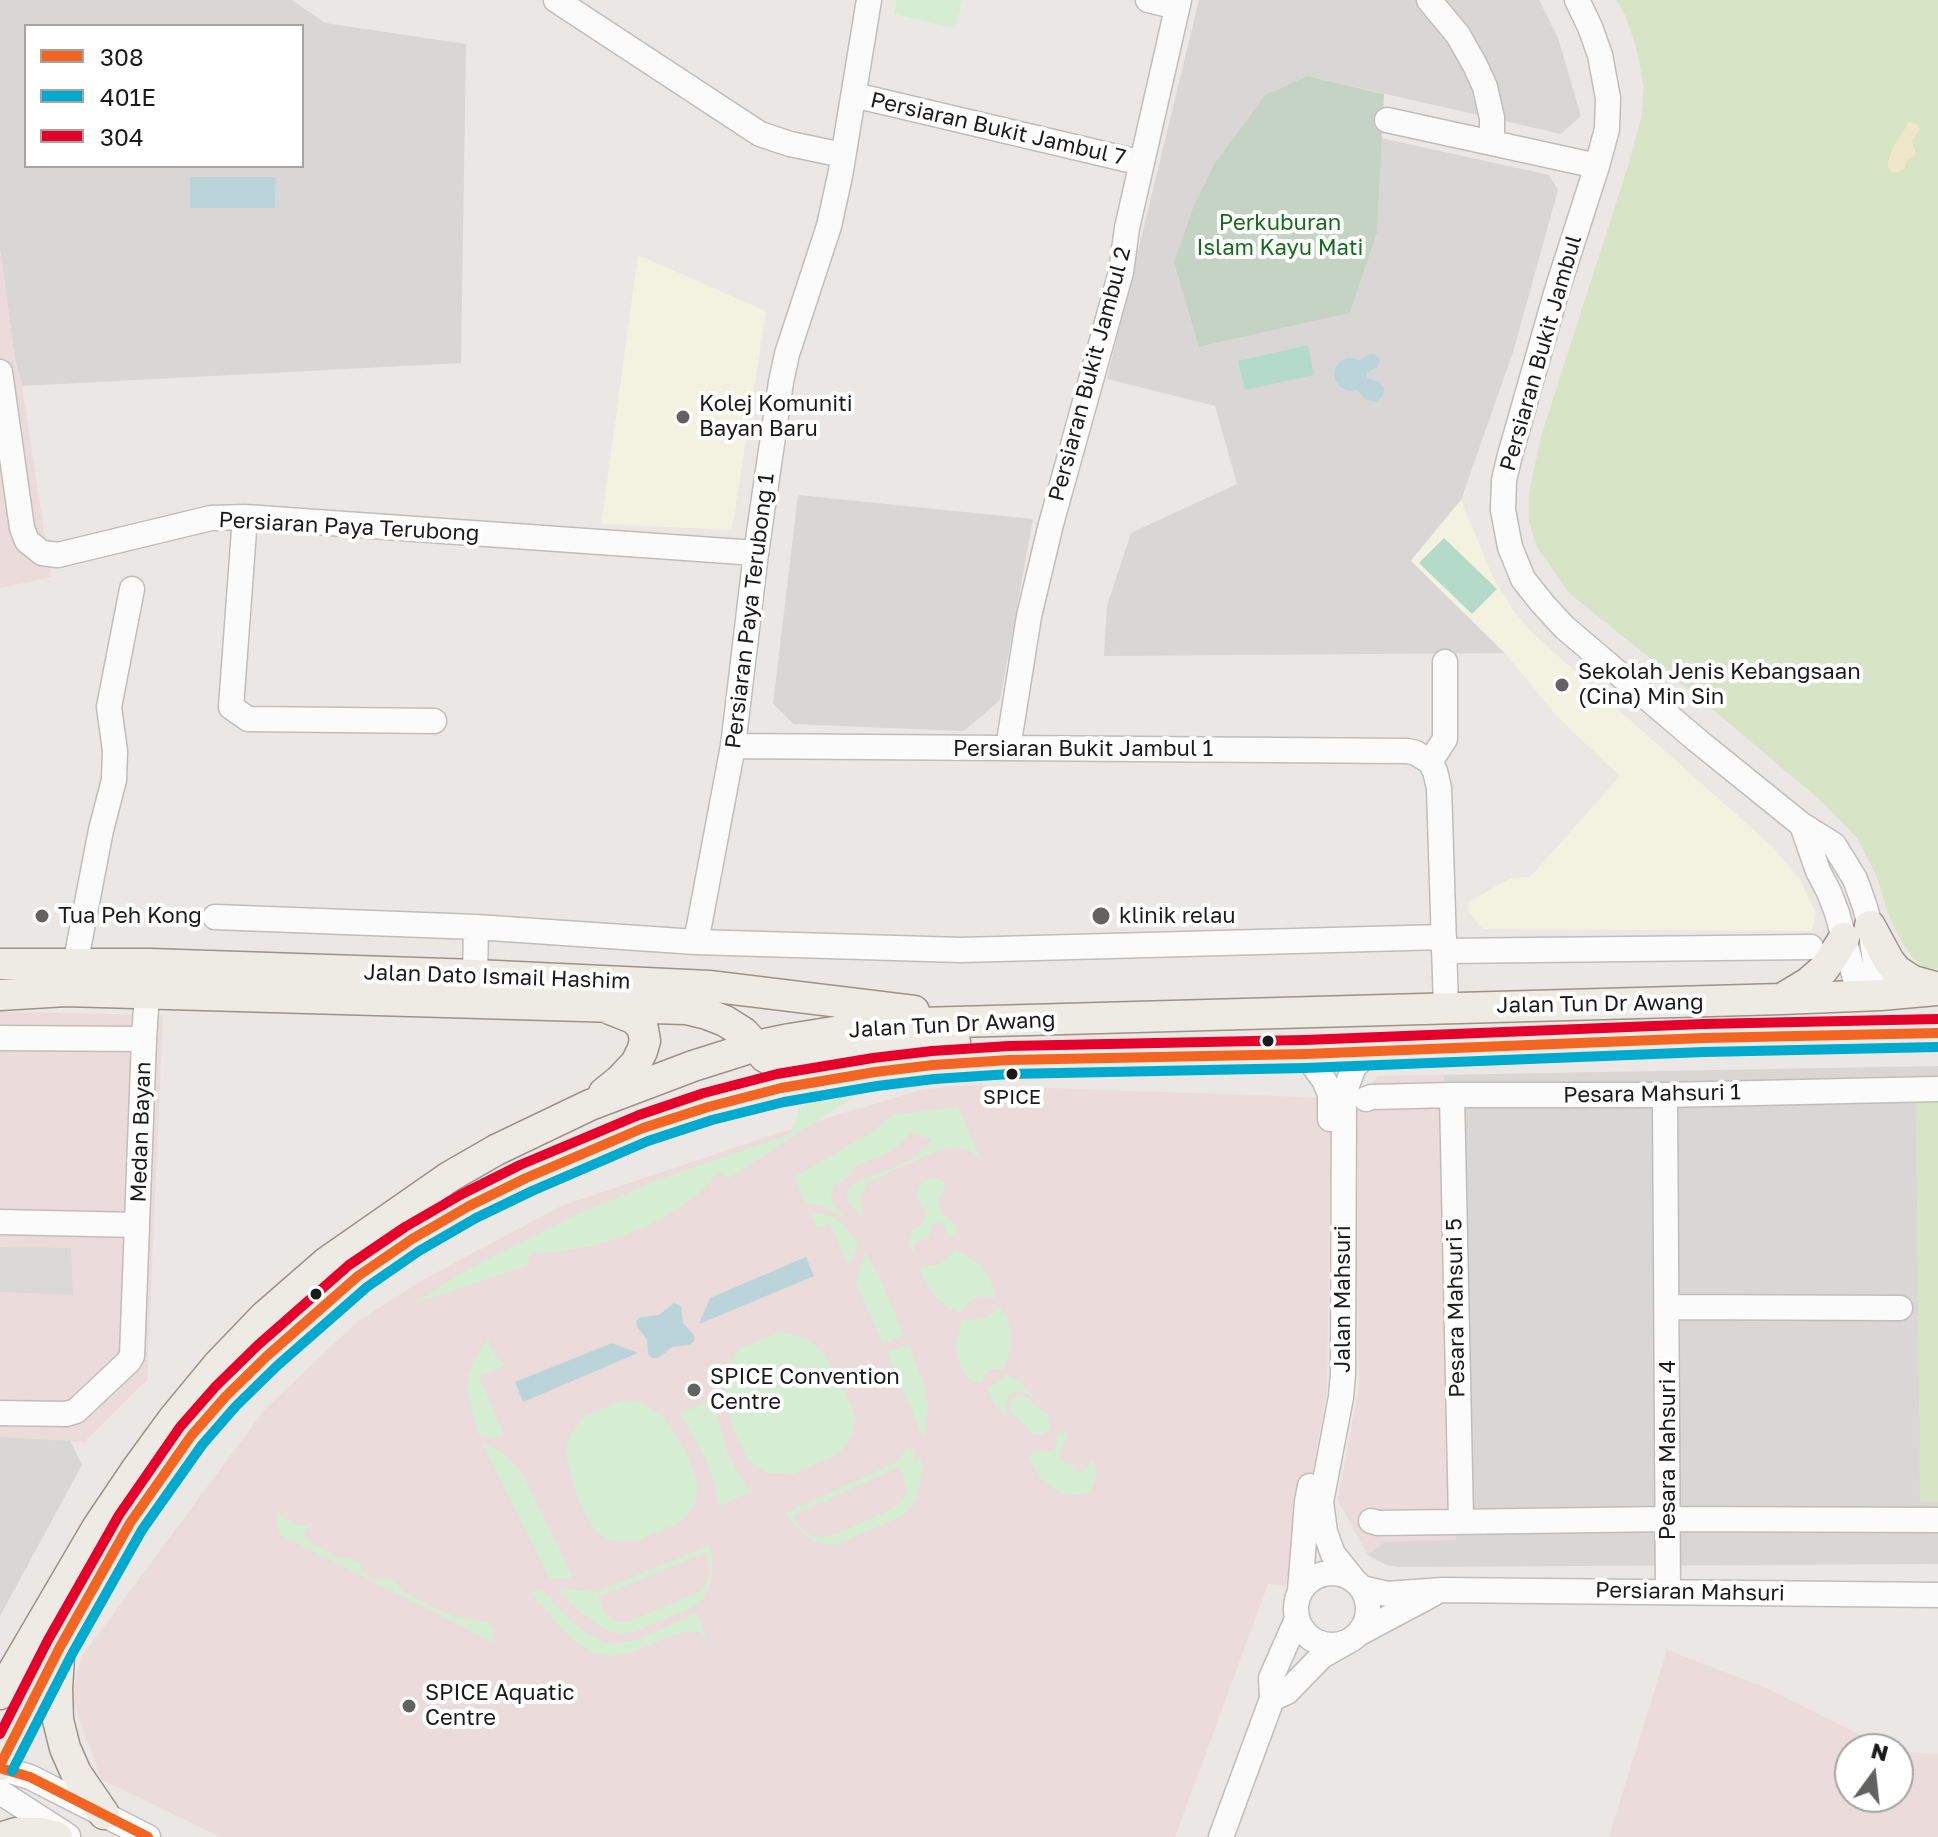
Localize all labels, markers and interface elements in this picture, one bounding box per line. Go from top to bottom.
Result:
legend [24,24,304,168]
text: 308 [100,42,144,71]
text: 401E [100,82,156,111]
street label: Persiaran Bukit Jambul 7 [868,87,1128,171]
text: 304 [100,122,144,151]
park label: Perkuburan Islam Kayu Mati [1197,210,1363,262]
street label: Persiaran Bukit Jambul [1495,232,1587,474]
street label: Persiaran Bukit Jambul 2 [1043,244,1137,504]
place label: Kolej Komuniti Bayan Baru [699,391,853,442]
marker: Kolej Komuniti Bayan Baru [674,408,692,426]
street label: Persiaran Paya Terubong 1 [720,472,780,750]
street label: Persiaran Paya Terubong [218,507,480,547]
place label: Sekolah Jenis Kebangsaan (Cina) Min Sin [1578,659,1861,710]
marker: Sekolah Jenis Kebangsaan (Cina) Min Sin [1553,676,1571,694]
street label: Persiaran Bukit Jambul 1 [953,736,1213,762]
place label: Tua Peh Kong [58,903,202,929]
place label: klinik relau [1119,903,1236,929]
marker: klinik relau [1090,905,1112,927]
marker: Tua Peh Kong [33,907,51,925]
street label: Jalan Dato Ismail Hashim [363,959,631,995]
street label: Jalan Tun Dr Awang [1496,989,1704,1019]
street label: Jalan Tun Dr Awang [848,1006,1056,1044]
unlabelled marker [1260,1033,1276,1049]
street label: Medan Bayan [125,1061,157,1203]
marker: SPICE [1004,1066,1020,1082]
street label: Pesara Mahsuri 1 [1563,1079,1741,1109]
place label: SPICE [983,1086,1041,1110]
street label: Pesara Mahsuri 5 [1441,1218,1471,1398]
street label: Jalan Mahsuri [1330,1225,1356,1373]
unlabelled marker [308,1286,324,1302]
street label: Pesara Mahsuri 4 [1655,1360,1681,1540]
place label: SPICE Convention Centre [710,1364,900,1416]
marker: SPICE Convention Centre [685,1381,703,1399]
street label: Persiaran Mahsuri [1595,1577,1785,1607]
place label: SPICE Aquatic Centre [425,1680,575,1732]
marker: SPICE Aquatic Centre [400,1697,418,1715]
north arrow [1834,1733,1914,1813]
text: N [1868,1736,1891,1766]

